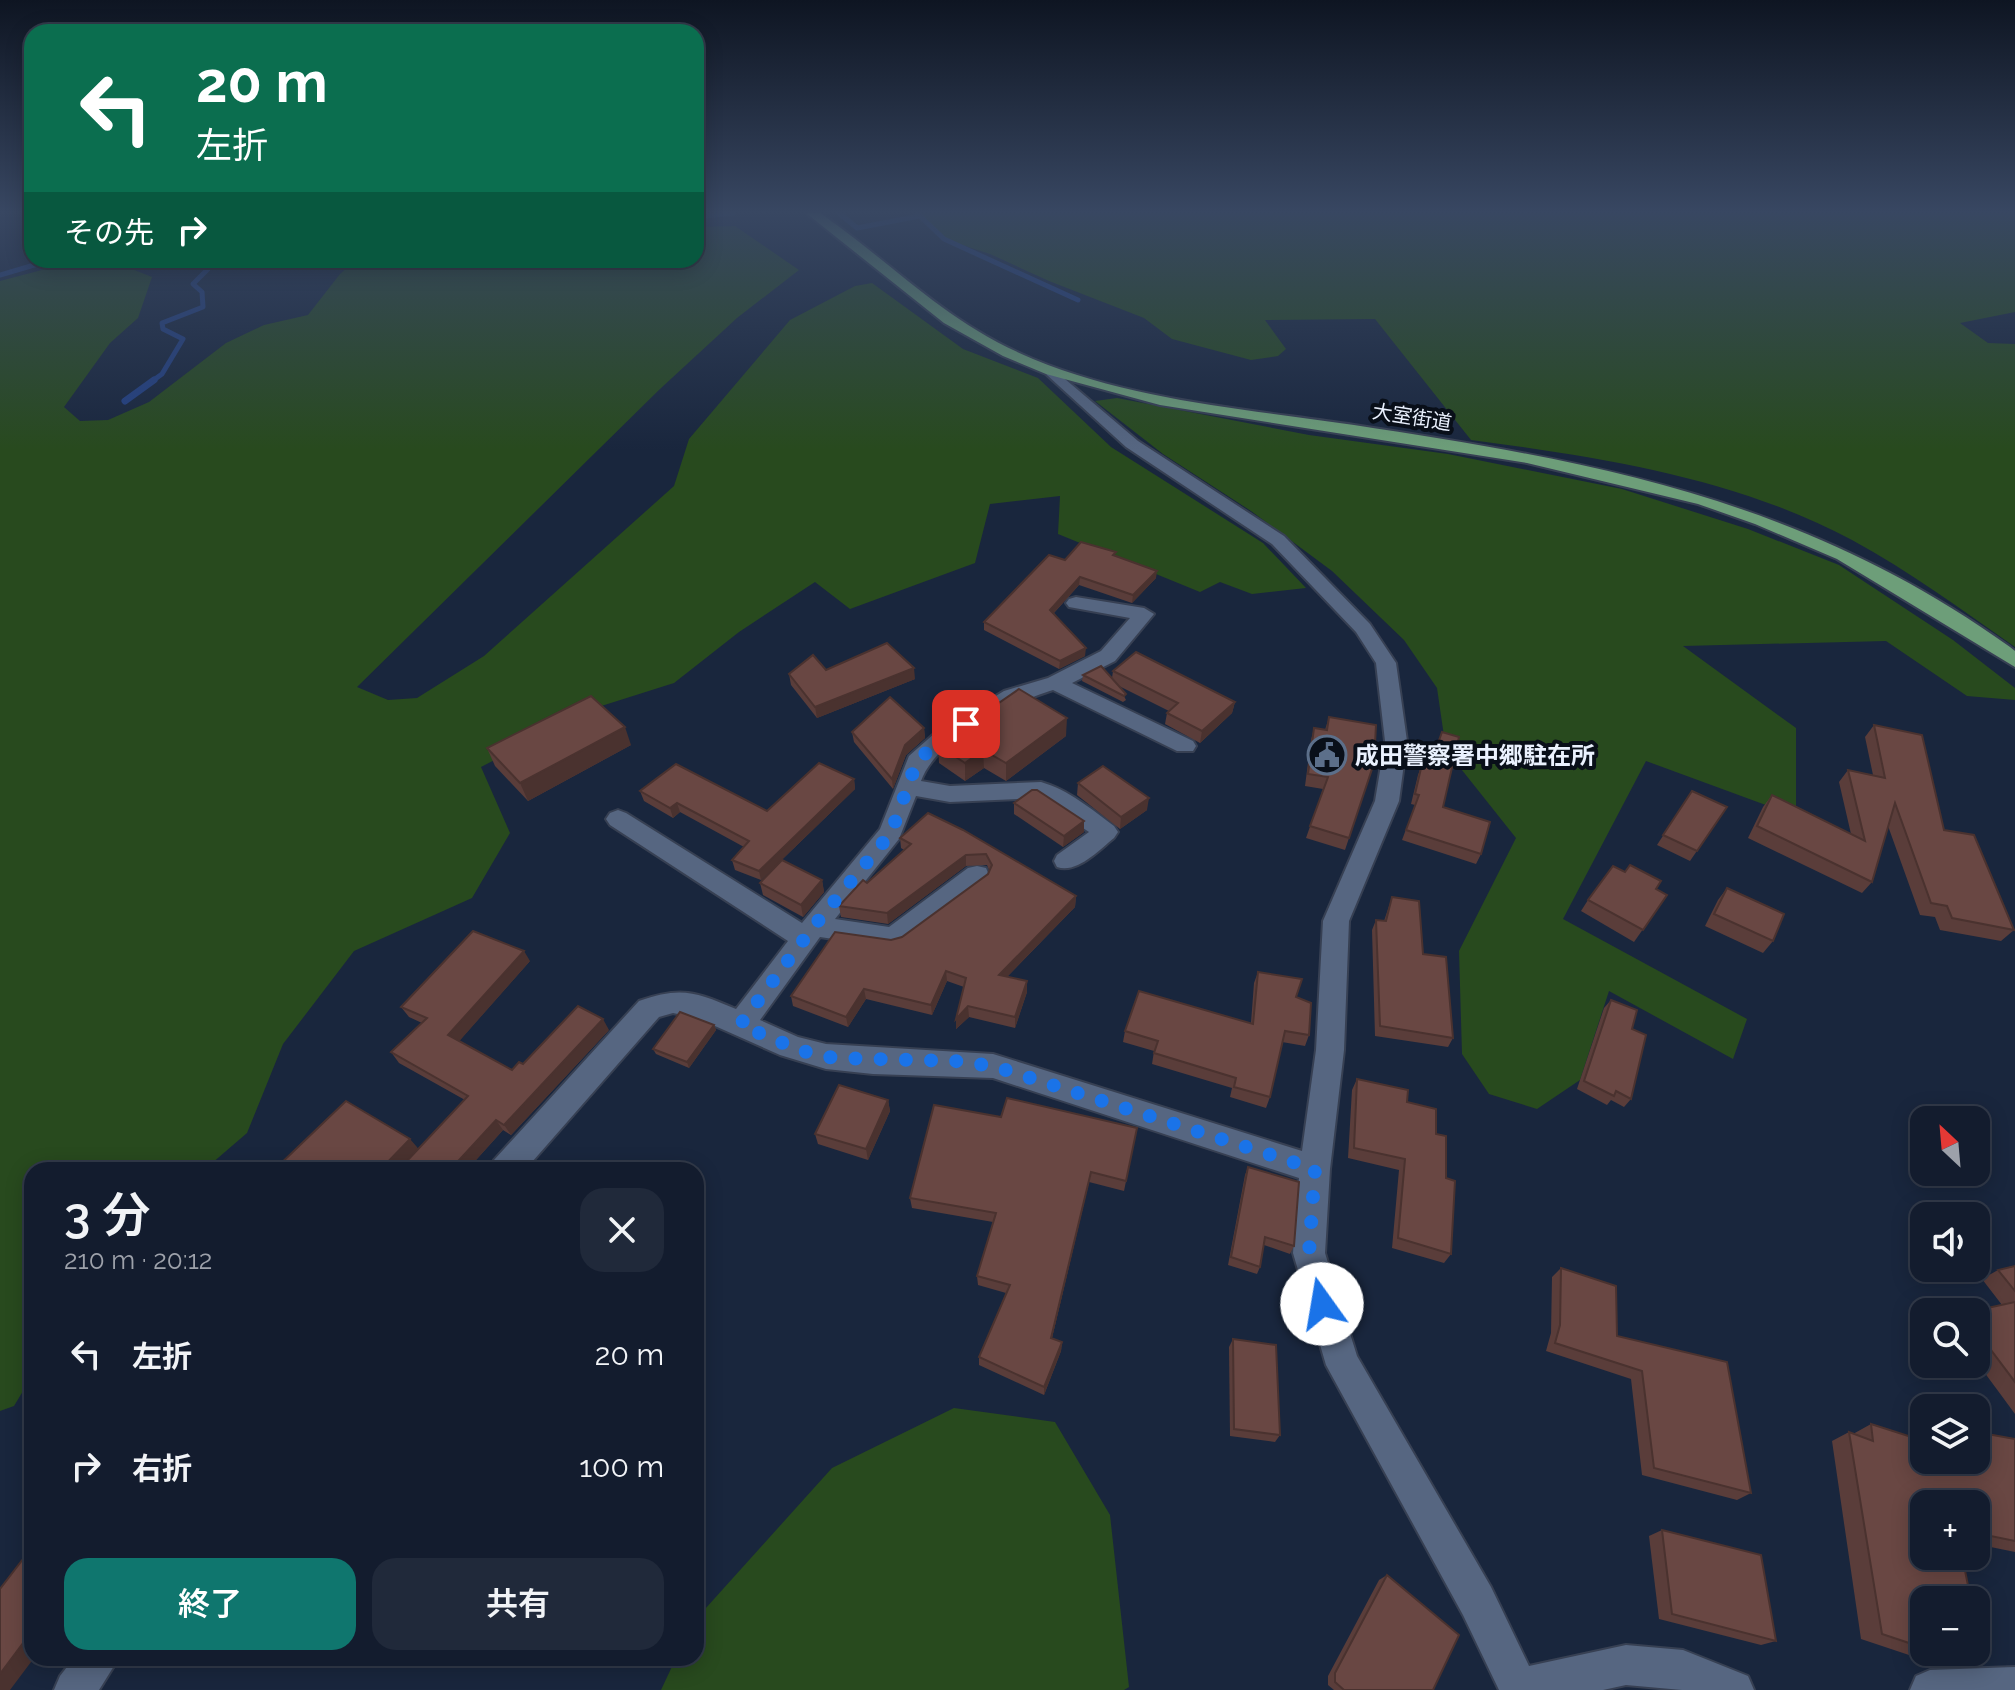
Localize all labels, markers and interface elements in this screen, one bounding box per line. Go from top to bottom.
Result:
text: 20 m [196,49,328,115]
icon: left [64,56,168,160]
text: 左折 [196,124,268,166]
icon: right [170,208,214,252]
text: その先 [64,215,154,250]
street label: 大室街道 [1371,399,1453,435]
pin [932,690,1000,758]
icon: arrive [944,702,988,746]
public building icon: 成田警察署中郷駐在所 [1306,734,1348,776]
place label: 成田警察署中郷駐在所 [1355,741,1595,770]
north arrow [1910,1106,1990,1186]
map controls [1910,1106,1990,1666]
text: 3 分 [64,1187,150,1243]
button: close [580,1188,664,1272]
button: sound [1910,1202,1990,1282]
text: 210 m · 20:12 [64,1245,212,1275]
position arrow [1280,1262,1364,1346]
button: search [1910,1298,1990,1378]
icon: left [64,1332,108,1376]
text: 20 m [595,1337,664,1372]
text: 左折 [132,1339,192,1374]
button: layers [1910,1394,1990,1474]
icon: right [64,1444,108,1488]
text: 100 m [579,1449,664,1484]
text: 右折 [132,1451,192,1486]
button: + [1910,1490,1990,1570]
button: 終了 [64,1558,356,1650]
button: 共有 [372,1558,664,1650]
button: − [1910,1586,1990,1666]

